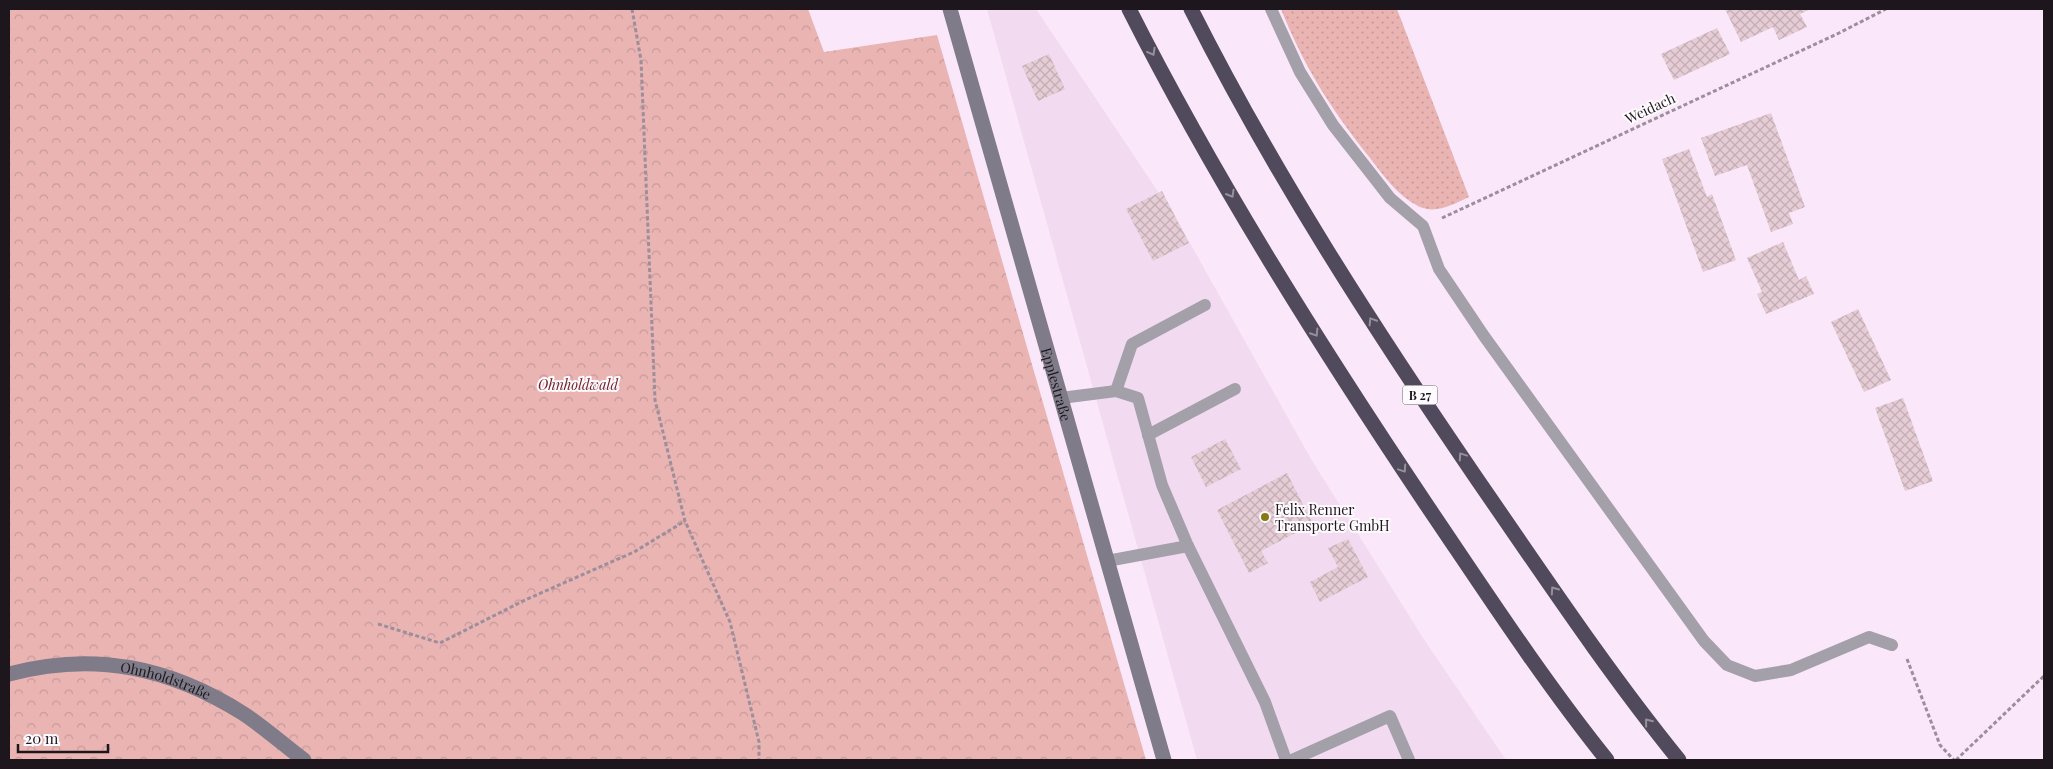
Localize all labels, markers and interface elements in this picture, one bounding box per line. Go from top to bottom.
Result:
one-way arrow [1145,47,1155,56]
street label: Weidach [1621,88,1679,128]
one-way arrow [1224,189,1234,198]
one-way arrow [1369,317,1379,326]
one-way arrow [1308,328,1318,337]
street label: Epplestraße [1037,345,1076,423]
park label: Ohnholdwald [538,375,618,394]
road number: B 27 [1402,386,1438,404]
one-way arrow [1459,453,1468,462]
one-way arrow [1397,464,1406,473]
place label: Felix Renner Transporte GmbH [1275,500,1390,535]
marker: Felix Renner Transporte GmbH [1259,511,1271,523]
one-way arrow [1551,586,1560,596]
street label: Ohnholdstraße [119,657,214,703]
one-way arrow [1645,719,1654,728]
scale bar [18,722,108,754]
text: 20 m [25,728,59,748]

